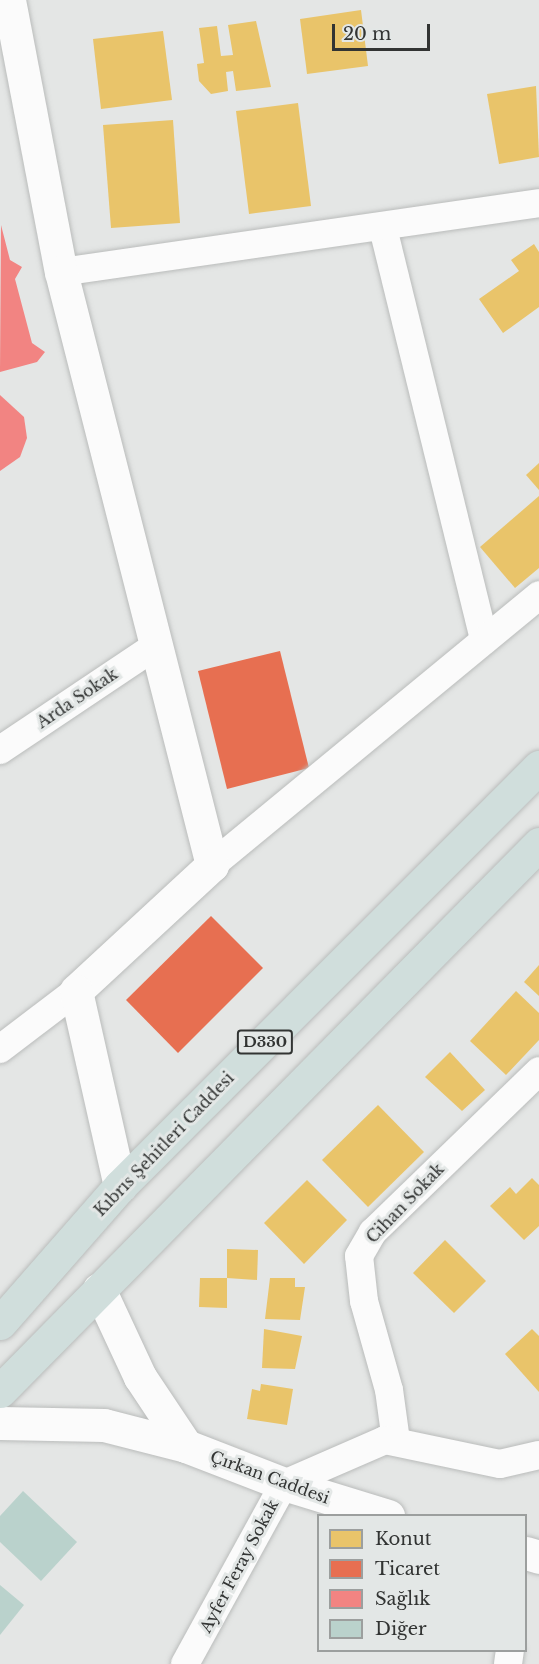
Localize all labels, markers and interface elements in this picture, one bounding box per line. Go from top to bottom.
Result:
scale bar [335,12,432,50]
text: 20 m [343,23,391,45]
street label: Arda Sokak [33,664,121,732]
road number: D330 [236,1030,294,1054]
street label: Kıbrıs Şehitleri Caddesi [90,1068,238,1220]
street label: Cihan Sokak [362,1159,448,1247]
street label: Çırkan Caddesi [208,1447,332,1507]
street label: Ayfer Feray Sokak [196,1496,282,1636]
legend [317,1514,527,1652]
text: Konut [375,1528,432,1550]
text: Ticaret [375,1558,440,1580]
text: Sağlık [375,1588,430,1610]
text: Diğer [375,1618,427,1640]

